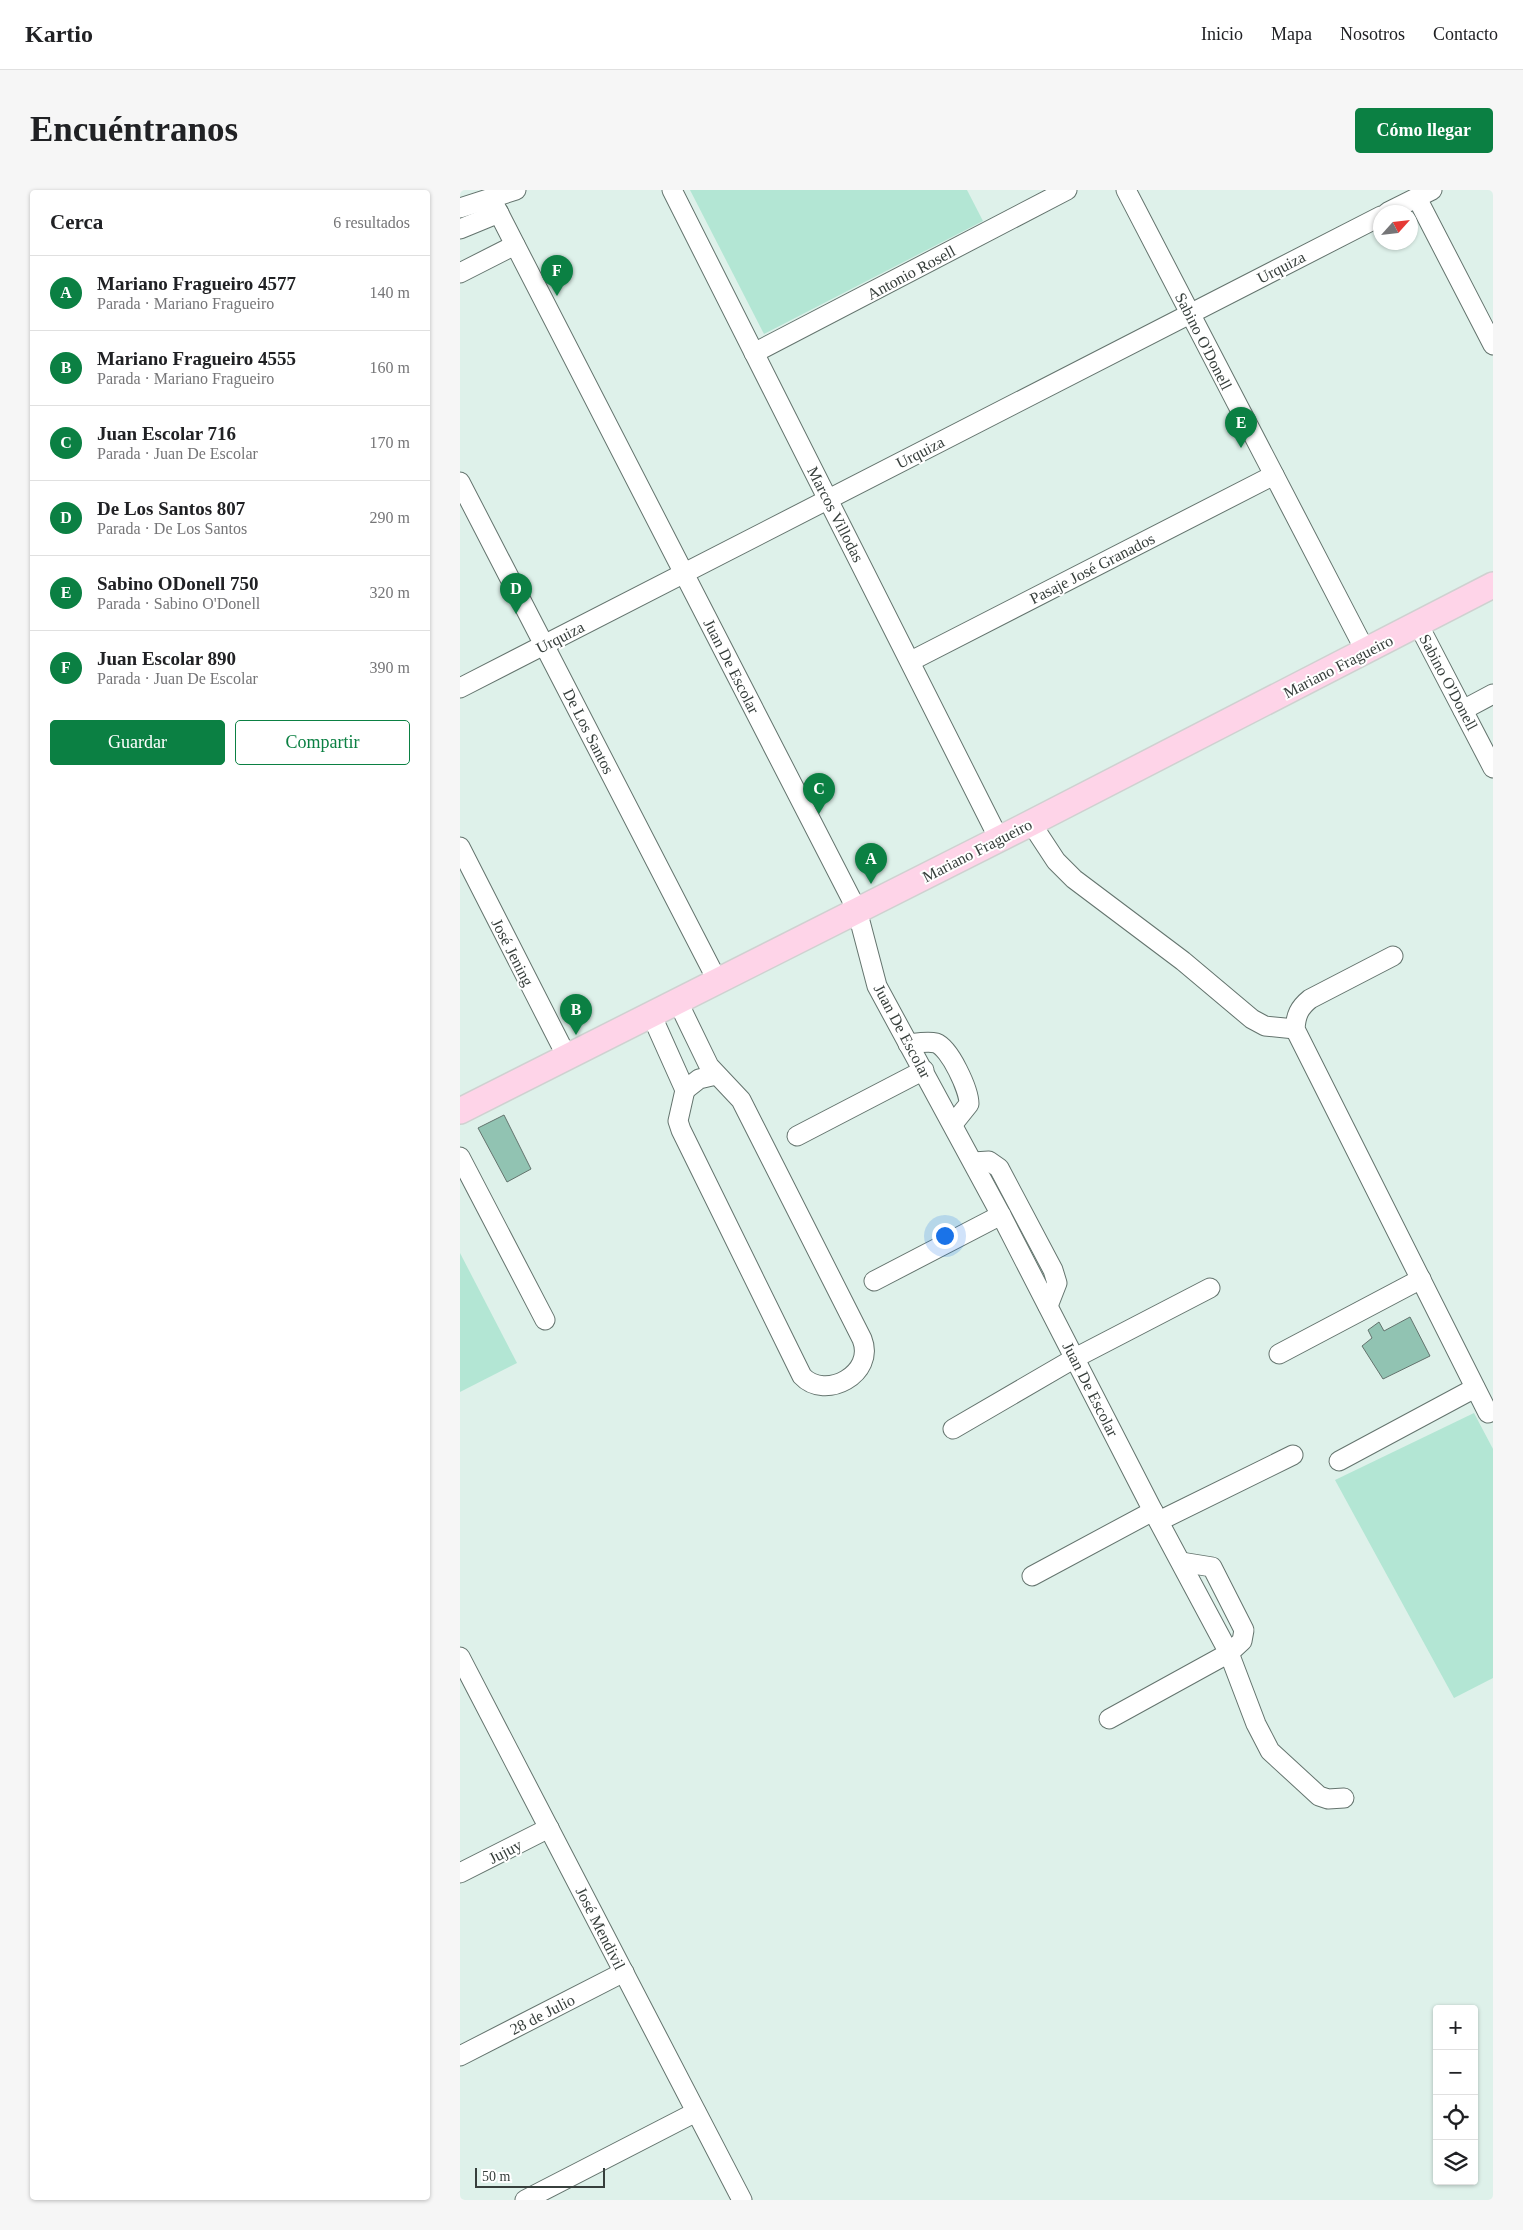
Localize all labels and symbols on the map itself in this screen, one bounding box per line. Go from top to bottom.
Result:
north arrow [1373,205,1418,250]
street label: Antonio Rosell [864,242,959,303]
street label: Urquiza [1254,248,1308,288]
pin: F [541,255,573,296]
street label: Sabino O'Donell [1172,290,1236,393]
pin: E [1225,407,1257,448]
street label: Urquiza [893,433,947,473]
street label: Marcos Villodas [804,464,867,565]
street label: Pasaje José Granados [1027,530,1158,608]
pin: D [500,573,532,614]
street label: Juan De Escolar [700,616,763,717]
street label: Urquiza [533,618,587,658]
street label: Sabino O'Donell [1416,631,1481,734]
street label: Mariano Fragueiro [1281,632,1396,702]
street label: De Los Santos [560,686,617,777]
pin: C [803,773,835,814]
street label: Mariano Fragueiro [920,816,1035,886]
pin: A [855,843,887,884]
street label: José Jening [487,916,537,989]
street label: Juan De Escolar [871,981,935,1082]
pin: B [560,994,592,1035]
your location [932,1223,958,1249]
street label: Juan De Escolar [1059,1339,1122,1440]
street label: Jujuy [486,1836,525,1868]
street label: José Mendivil [573,1884,629,1973]
street label: 28 de Julio [507,1991,577,2038]
scale bar [475,2165,605,2188]

